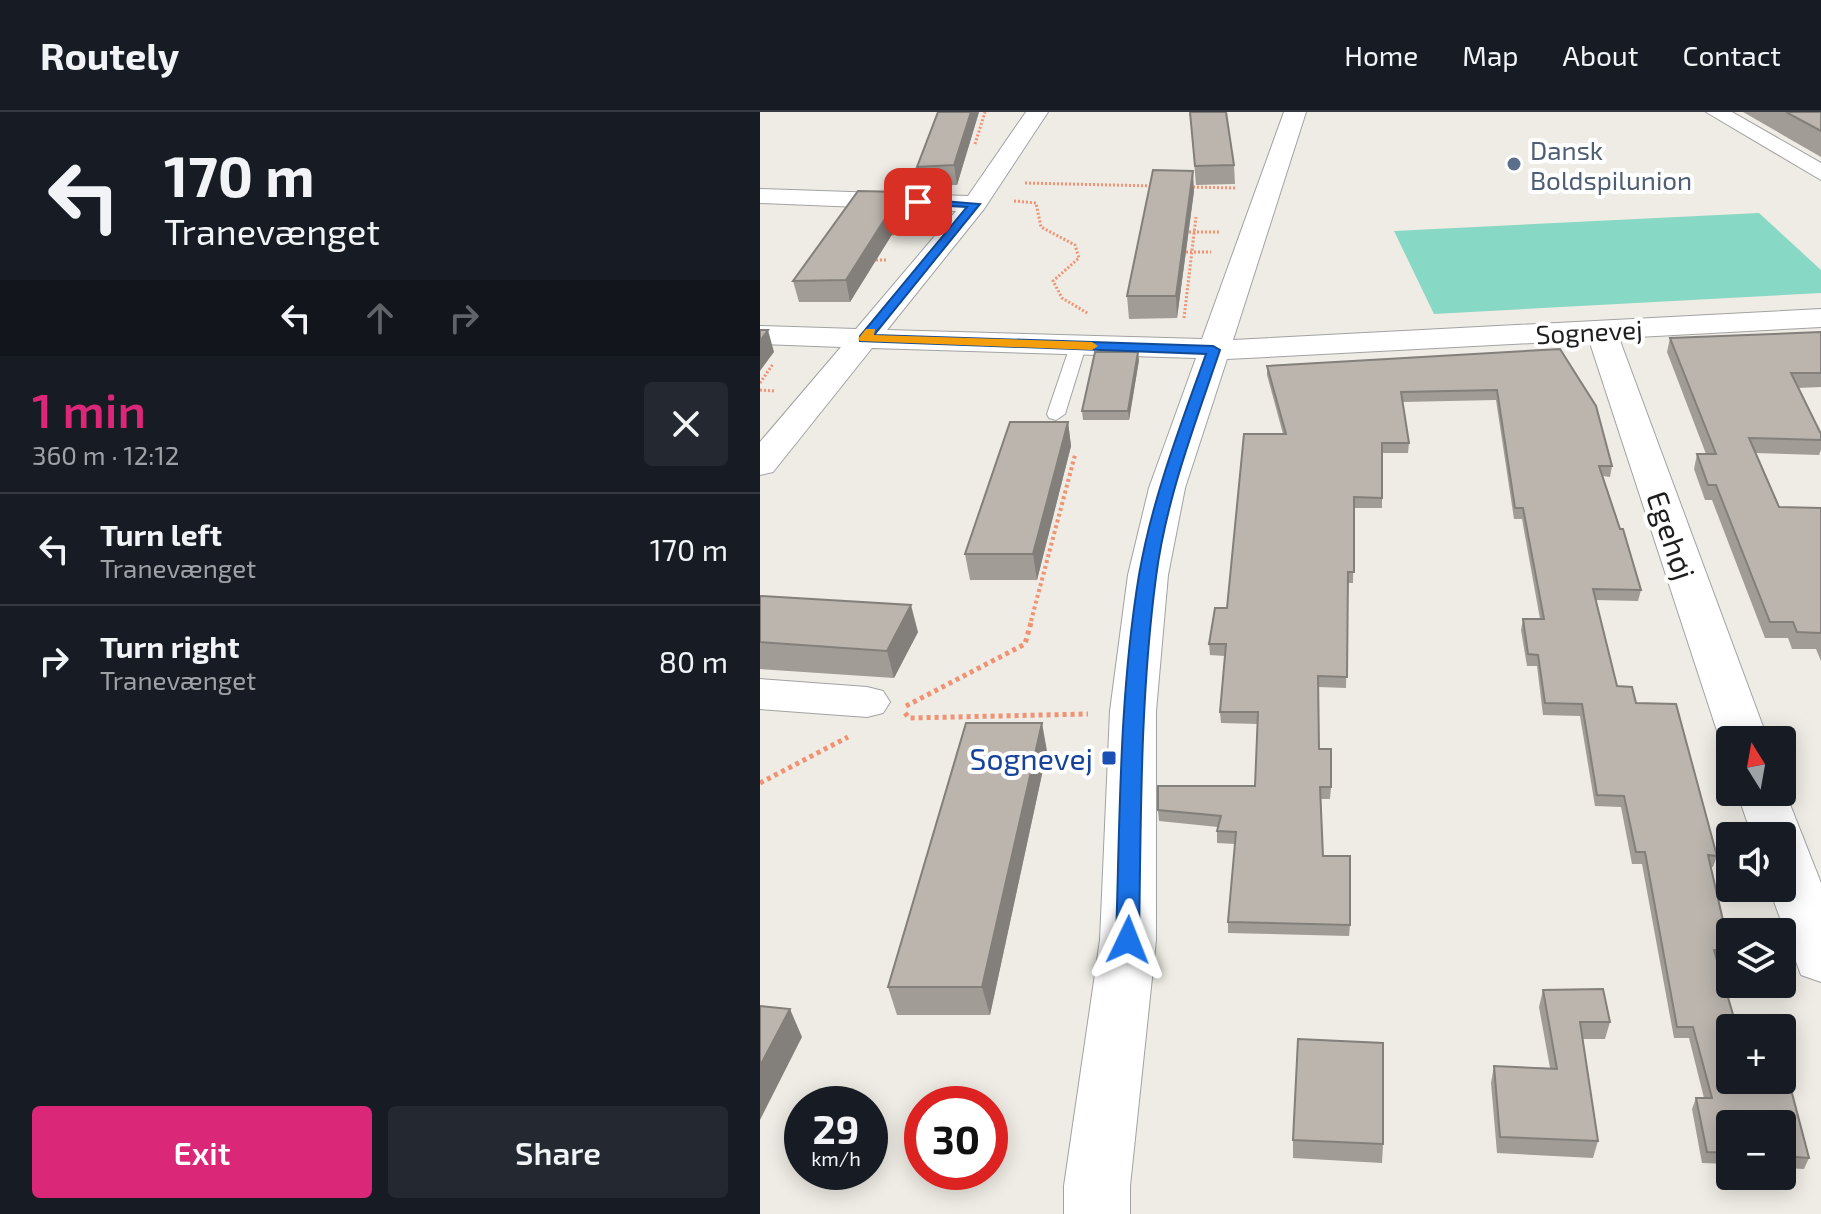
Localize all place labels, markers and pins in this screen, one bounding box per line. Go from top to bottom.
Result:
place label: Dansk Boldspilunion [1530,134,1692,195]
marker: Dansk Boldspilunion [1505,155,1523,173]
pin [884,168,952,236]
place label: Sognevej [970,740,1093,776]
marker: Sognevej [1100,749,1118,767]

